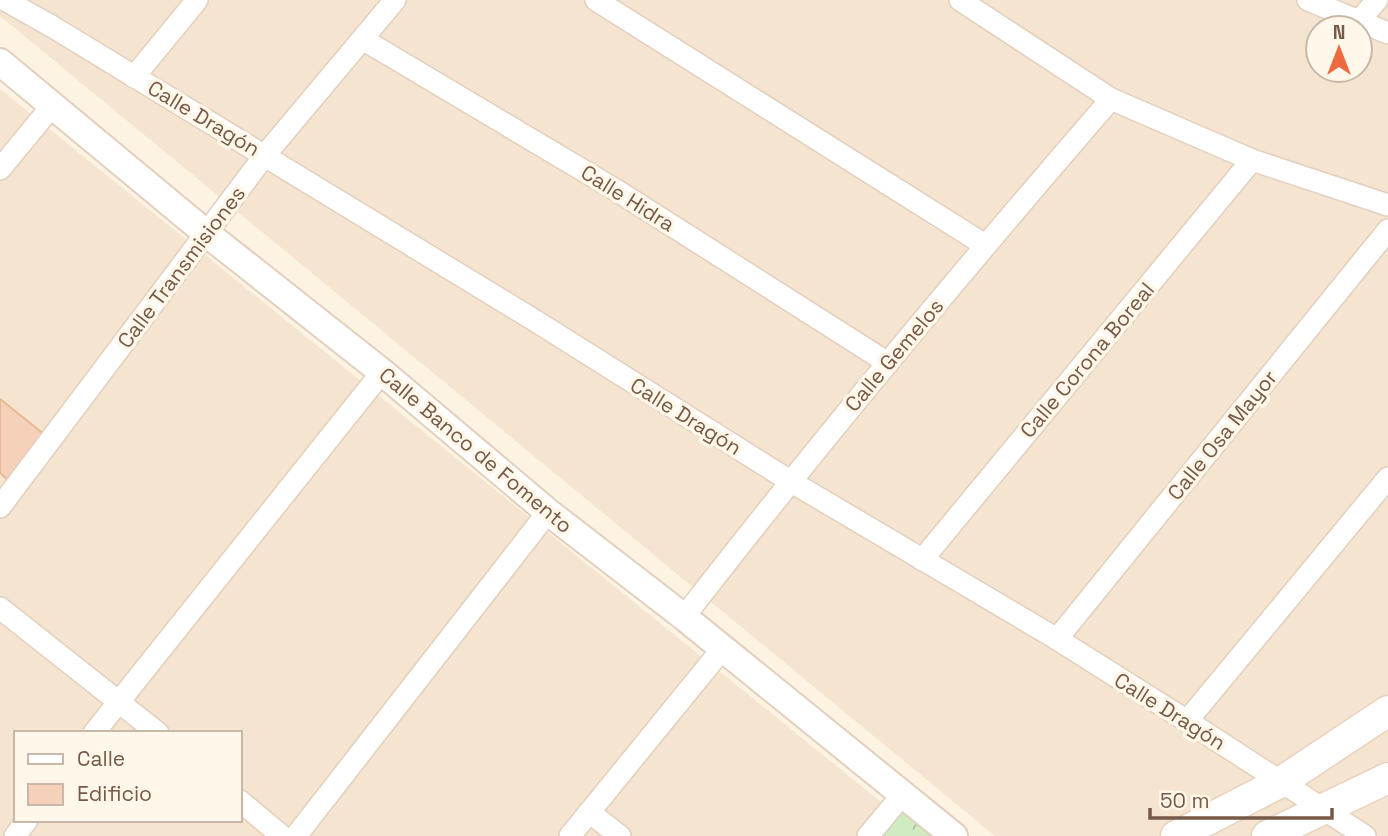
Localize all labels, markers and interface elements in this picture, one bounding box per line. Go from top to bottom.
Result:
north arrow [1304,14,1374,84]
text: N [1333,20,1345,45]
street label: Calle Dragón [143,74,265,162]
street label: Calle Hidra [576,159,680,237]
street label: Calle Transmisiones [111,181,251,353]
street label: Calle Corona Boreal [1014,277,1160,443]
street label: Calle Gemelos [839,293,949,417]
street label: Calle Banco de Fomento [374,361,578,539]
street label: Calle Osa Mayor [1161,364,1283,506]
street label: Calle Dragón [625,371,747,461]
street label: Calle Dragón [1109,666,1231,756]
legend [14,731,242,822]
text: Calle [77,745,125,772]
scale bar [1150,776,1332,820]
text: Edificio [77,780,152,807]
text: 50 m [1160,787,1210,814]

